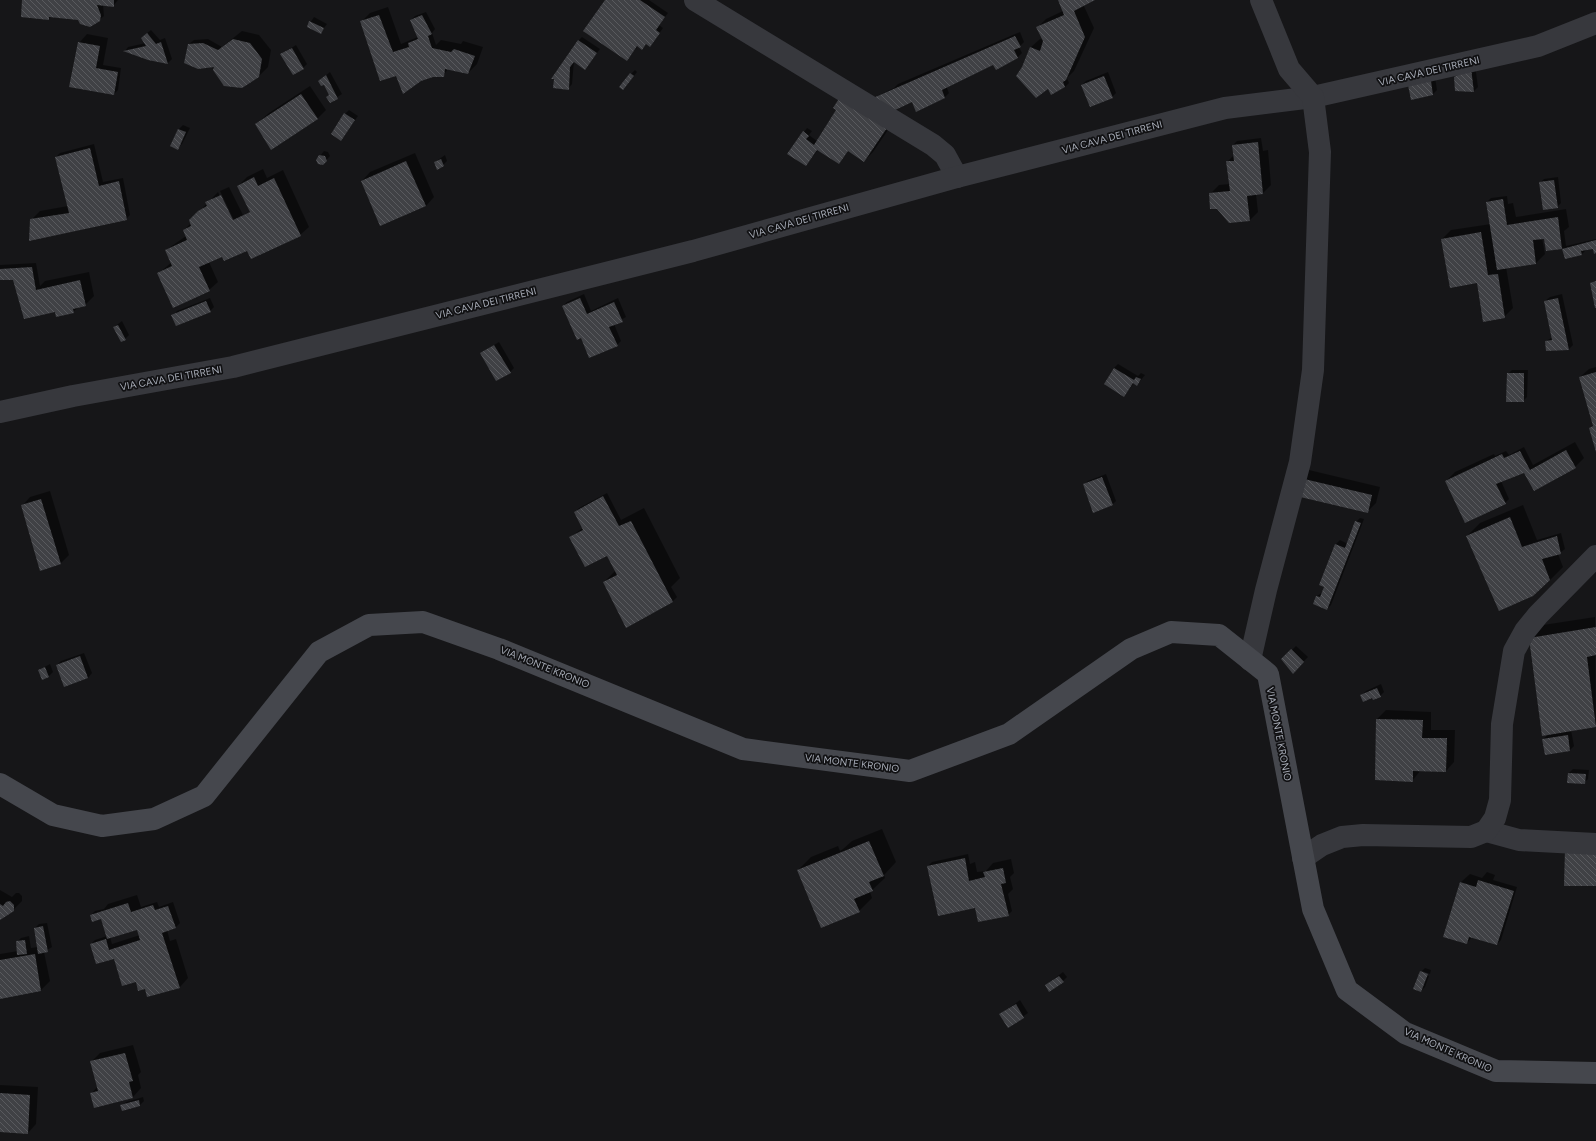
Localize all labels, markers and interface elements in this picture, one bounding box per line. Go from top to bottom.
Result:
street label: VIA CAVA DEI TIRRENI [1377,53,1481,89]
street label: VIA CAVA DEI TIRRENI [1060,117,1164,157]
street label: VIA CAVA DEI TIRRENI [748,201,850,241]
street label: VIA CAVA DEI TIRRENI [434,284,538,322]
street label: VIA CAVA DEI TIRRENI [119,363,223,393]
street label: VIA MONTE KRONIO [498,643,592,691]
street label: VIA MONTE KRONIO [1264,686,1294,782]
street label: VIA MONTE KRONIO [804,751,900,775]
street label: VIA MONTE KRONIO [1402,1025,1494,1075]

